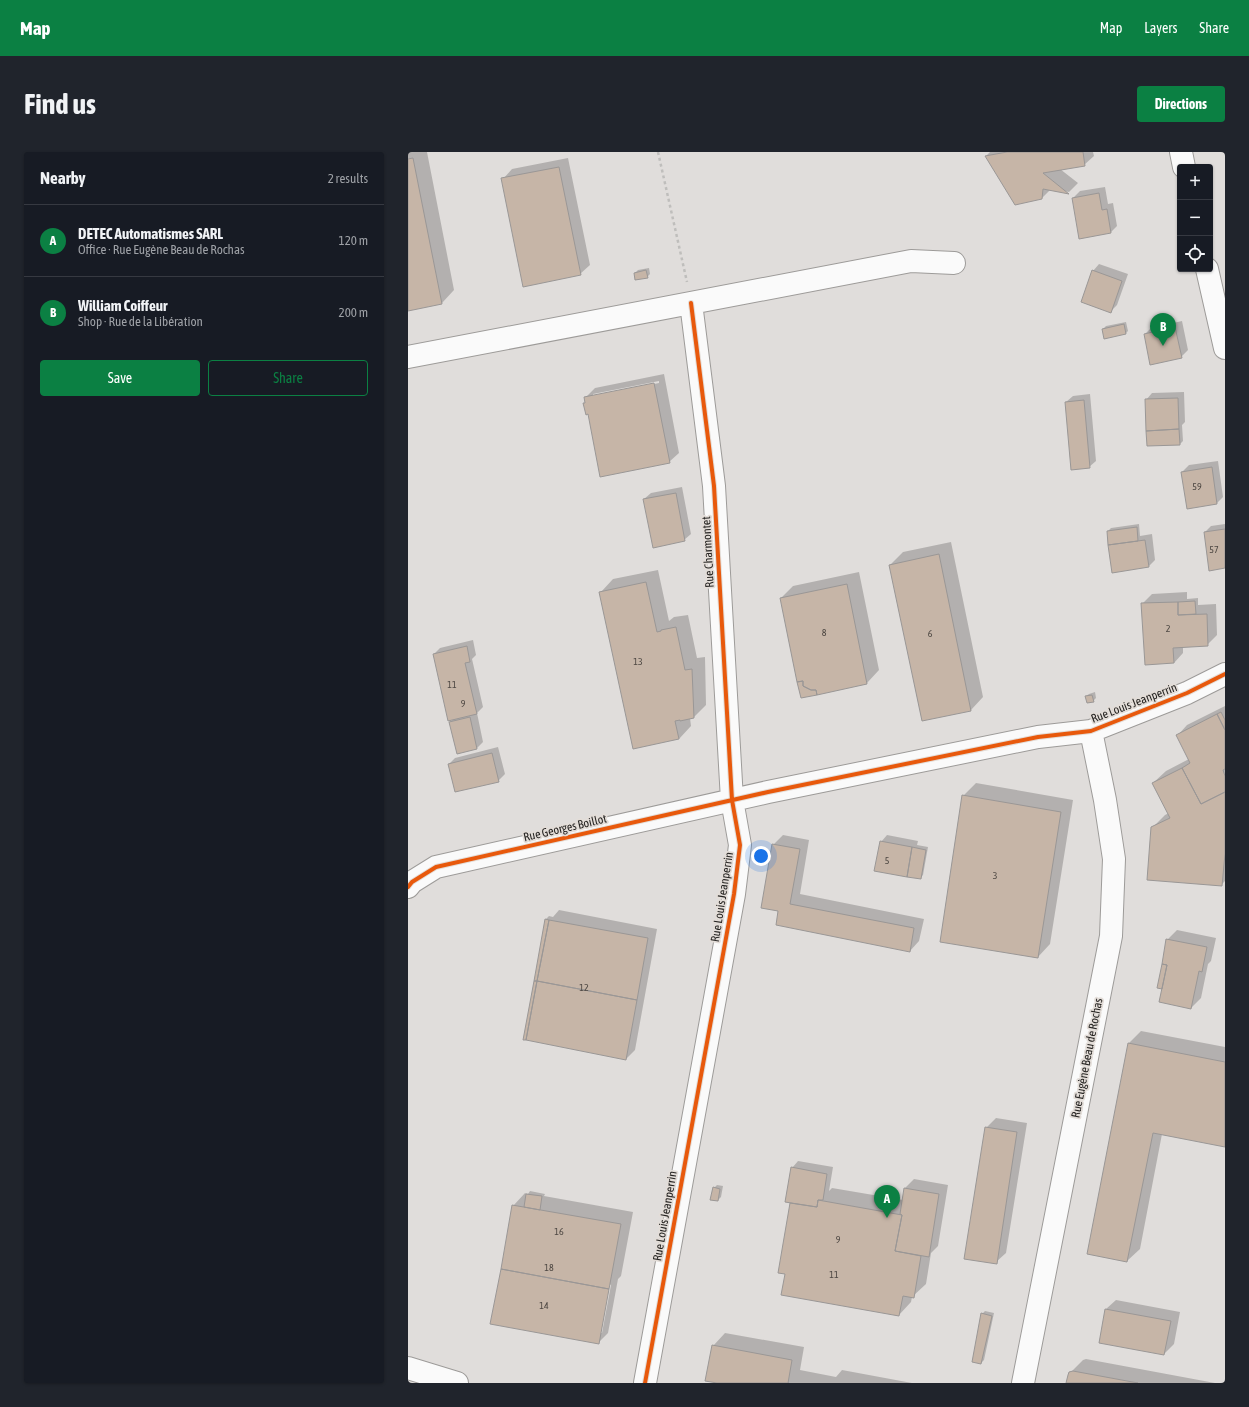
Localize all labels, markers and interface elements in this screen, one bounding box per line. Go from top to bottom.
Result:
text: Map [20,17,51,39]
text: Map [1100,20,1122,36]
text: Layers [1144,20,1177,36]
text: Share [1199,20,1229,36]
button: Directions [1137,86,1225,122]
text: Find us [24,88,96,120]
map controls [1177,164,1213,272]
button: + [1177,164,1213,200]
text: Nearby [40,168,86,188]
text: 2 results [328,171,368,186]
button: − [1177,200,1213,236]
text: DETEC Automatismes SARL [78,225,223,242]
text: A [50,233,56,248]
text: 120 m [339,233,368,248]
button: locate [1177,236,1213,272]
text: Office · Rue Eugène Beau de Rochas [78,242,245,257]
text: William Coiffeur [78,297,167,314]
text: B [50,305,56,320]
text: 200 m [339,305,368,320]
pin: B [1150,313,1176,346]
text: Shop · Rue de la Libération [78,314,203,329]
button: Save [40,360,200,396]
button: Share [208,360,368,396]
house number: 59 [1192,481,1202,492]
street label: Rue Charmontet [699,515,717,588]
house number: 57 [1209,544,1219,555]
house number: 2 [1166,623,1171,634]
house number: 8 [822,627,827,638]
house number: 6 [928,628,933,639]
house number: 13 [633,656,643,667]
house number: 11 [447,679,457,690]
street label: Rue Louis Jeanperrin [1089,680,1179,726]
house number: 9 [461,698,466,709]
street label: Rue Georges Boillot [522,811,609,844]
your location [751,846,771,866]
street label: Rue Louis Jeanperrin [708,851,736,943]
house number: 5 [885,855,890,866]
house number: 3 [993,870,998,881]
house number: 12 [579,982,589,993]
street label: Rue Eugène Beau de Rochas [1069,997,1105,1119]
street label: Rue Louis Jeanperrin [650,1170,680,1262]
pin: A [874,1185,900,1218]
house number: 16 [554,1226,564,1237]
house number: 9 [836,1234,841,1245]
house number: 18 [544,1262,554,1273]
house number: 11 [829,1269,839,1280]
house number: 14 [539,1300,549,1311]

